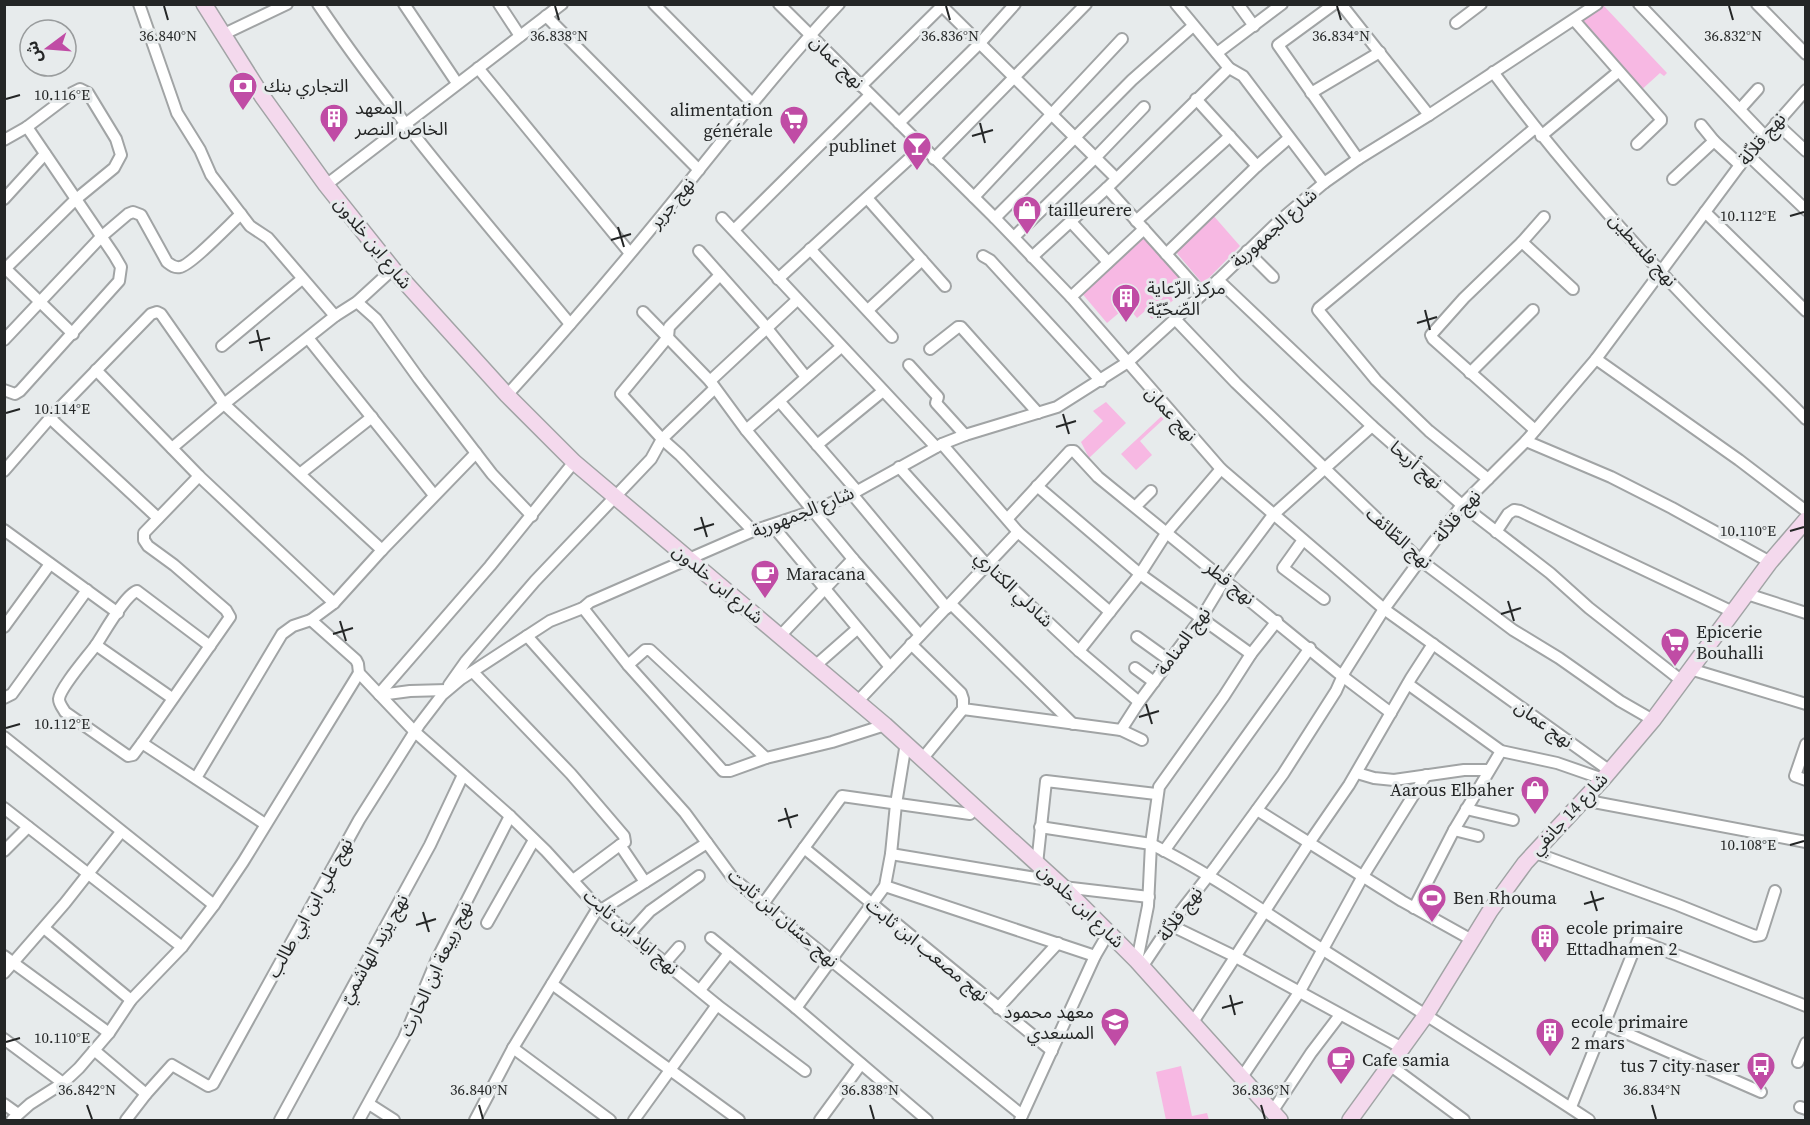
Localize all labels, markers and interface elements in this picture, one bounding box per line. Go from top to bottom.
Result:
north arrow [18,18,78,78]
text: 36.840°N [139,25,197,46]
text: 36.838°N [530,25,588,46]
text: 36.836°N [921,25,979,46]
text: 36.834°N [1312,25,1370,46]
text: 36.832°N [1704,25,1762,46]
street label: نهج عمان [804,29,870,95]
text: ش [20,38,47,66]
bank icon: التجاري بنك [227,70,259,112]
place label: التجاري بنك [264,73,348,99]
text: 10.116°E [34,84,90,105]
place label: المعهد الخاص النصر [354,95,448,141]
place label: alimentation générale [670,97,773,143]
building icon: المعهد الخاص النصر [318,102,350,144]
supermarket icon: alimentation générale [778,104,810,146]
street label: نهج قلاّلة [1732,107,1792,171]
bar icon: publinet [901,130,933,172]
place label: publinet [828,133,896,158]
street label: نهج جرير [642,172,701,235]
street label: شارع الجمهورية [1225,182,1323,275]
street label: شارع ابن خلدون [327,191,418,295]
shop icon: tailleurere [1011,194,1043,236]
place label: tailleurere [1048,197,1132,222]
text: 10.112°E [1720,205,1776,226]
street label: نهج فلسطين [1603,207,1683,293]
place label: مركز الرّعاية الصّحّيّة [1147,275,1226,321]
building icon: مركز الرّعاية الصّحّيّة [1110,282,1142,324]
street label: نهج عمان [1139,380,1203,448]
text: 10.114°E [34,398,90,419]
street label: نهج أريحا [1384,435,1448,495]
street label: شارع الجمهورية [748,480,858,545]
street label: نهج قلاّلة [1427,484,1487,548]
street label: نهج الطّائف [1360,501,1438,575]
text: 10.110°E [1720,520,1776,541]
street label: شارع ابن خلدون [666,538,769,631]
street label: شادلي الكتاري [969,545,1059,633]
street label: نهج قطر [1199,554,1261,611]
cafe icon: Maracana [749,558,781,600]
place label: Maracana [786,561,866,586]
street label: نهج المنامة [1149,601,1217,681]
place label: Epicerie Bouhalli [1696,619,1764,665]
supermarket icon: Epicerie Bouhalli [1659,626,1691,668]
street label: نهج عمان [1509,694,1579,754]
text: 10.112°E [34,713,90,734]
street label: شارع 14 جانفي [1524,767,1615,862]
shop icon: Aarous Elbaher [1519,774,1551,816]
place label: Aarous Elbaher [1390,777,1514,802]
street label: نهج علي ابن ابي طالب [261,833,359,983]
text: 10.108°E [1720,834,1776,855]
street label: شارع ابن خلدون [1031,858,1130,955]
street label: نهج حسّان ابن ثابت [722,863,844,973]
street label: نهج قلاّلة [1151,881,1209,947]
sports icon: Ben Rhouma [1416,882,1448,924]
street label: نهج اياد ابن ثابت [578,883,684,981]
place label: Ben Rhouma [1453,885,1558,910]
street label: نهج يزيد الهاشميّ [333,889,415,1009]
street label: نهج مصعب ابن ثابت [860,892,994,1008]
street label: نهج ربيعة ابن الحارث [393,897,479,1041]
place label: ecole primaire Ettadhamen 2 [1566,915,1683,961]
building icon: ecole primaire Ettadhamen 2 [1529,922,1561,964]
place label: معهد محمود المسعدي [1004,999,1094,1046]
school or university icon: معهد محمود المسعدي [1099,1006,1131,1048]
place label: ecole primaire 2 mars [1571,1009,1688,1055]
building icon: ecole primaire 2 mars [1534,1016,1566,1058]
text: 10.110°E [34,1027,90,1048]
cafe icon: Cafe samia [1325,1044,1357,1086]
place label: Cafe samia [1362,1047,1450,1072]
bus stop icon: tus 7 city naser [1745,1050,1777,1092]
place label: tus 7 city naser [1620,1053,1740,1078]
text: 36.842°N [58,1079,116,1100]
text: 36.840°N [450,1079,508,1100]
text: 36.838°N [841,1079,899,1100]
text: 36.836°N [1232,1079,1290,1100]
text: 36.834°N [1623,1079,1681,1100]

